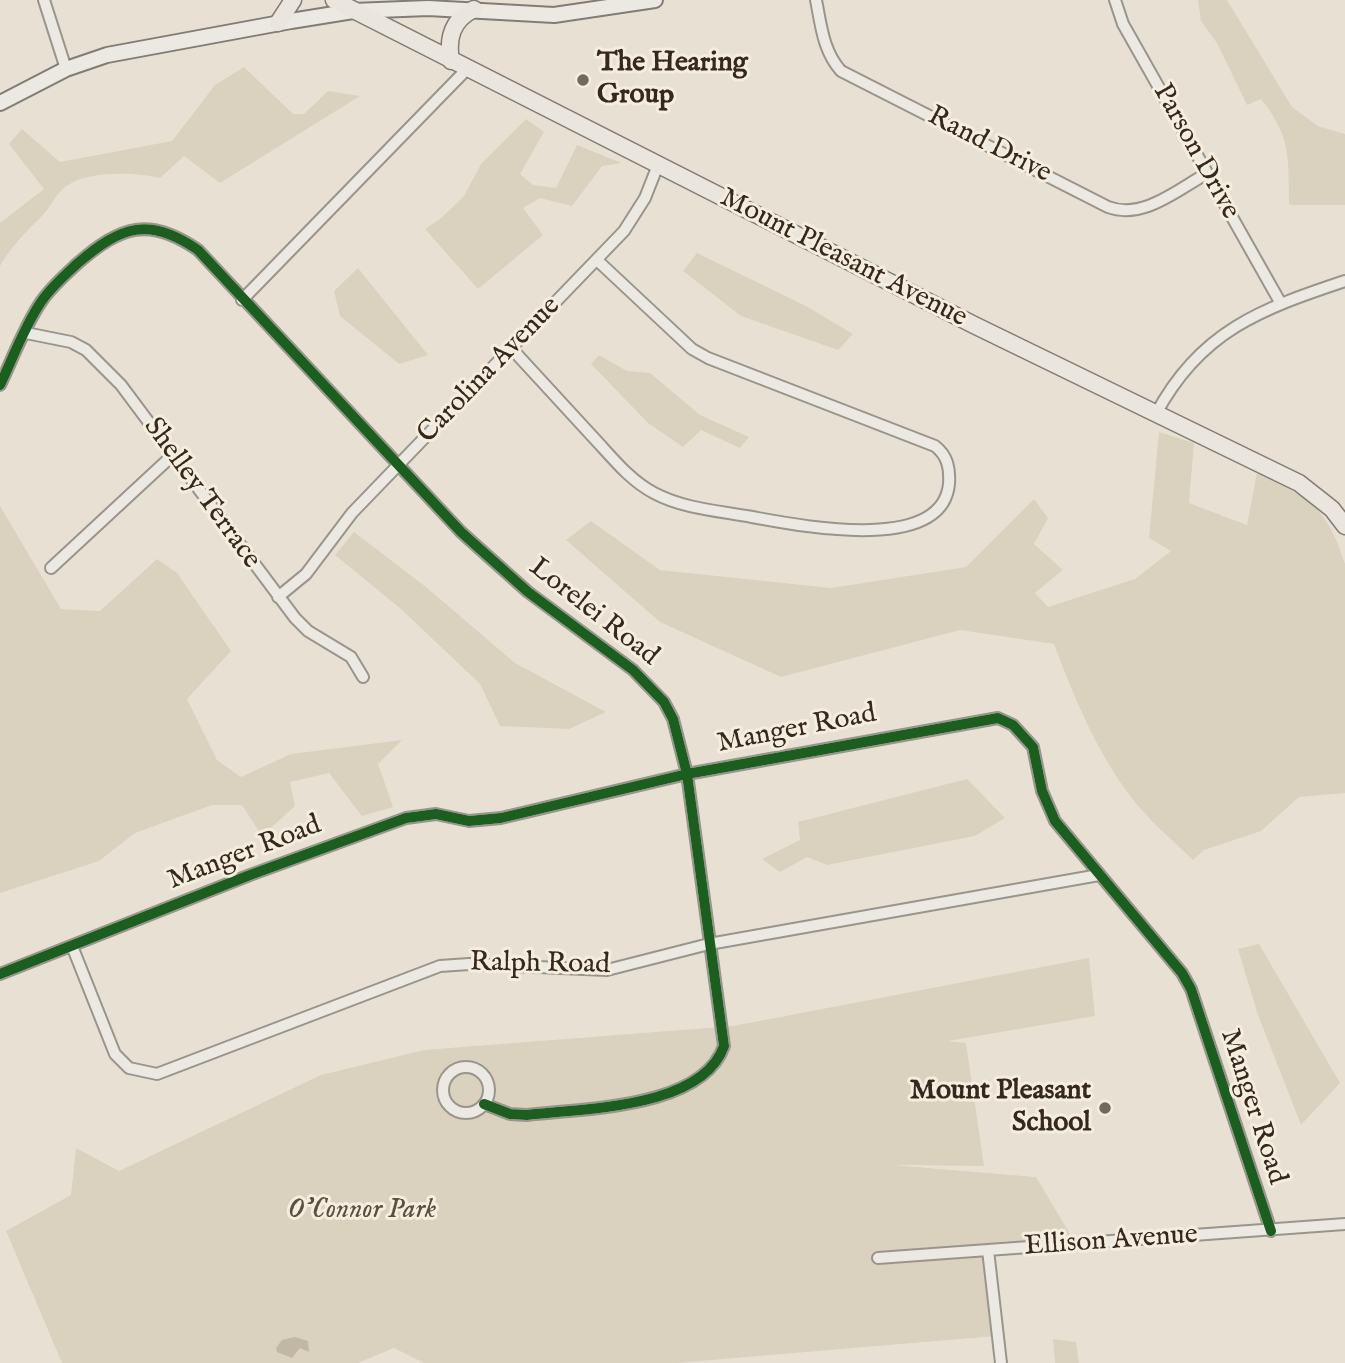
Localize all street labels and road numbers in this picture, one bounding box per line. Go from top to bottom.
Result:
street label: Parson Drive [1144,78,1246,226]
street label: Rand Drive [921,101,1057,191]
street label: Mount Pleasant Avenue [714,182,972,336]
street label: Carolina Avenue [411,291,569,451]
street label: Shelley Terrace [135,412,267,576]
street label: Lorelei Road [521,552,665,674]
street label: Manger Road [715,698,879,762]
street label: Manger Road [164,809,326,899]
street label: Ralph Road [470,947,610,983]
street label: Manger Road [1211,1025,1293,1189]
street label: Ellison Avenue [1023,1219,1199,1265]

